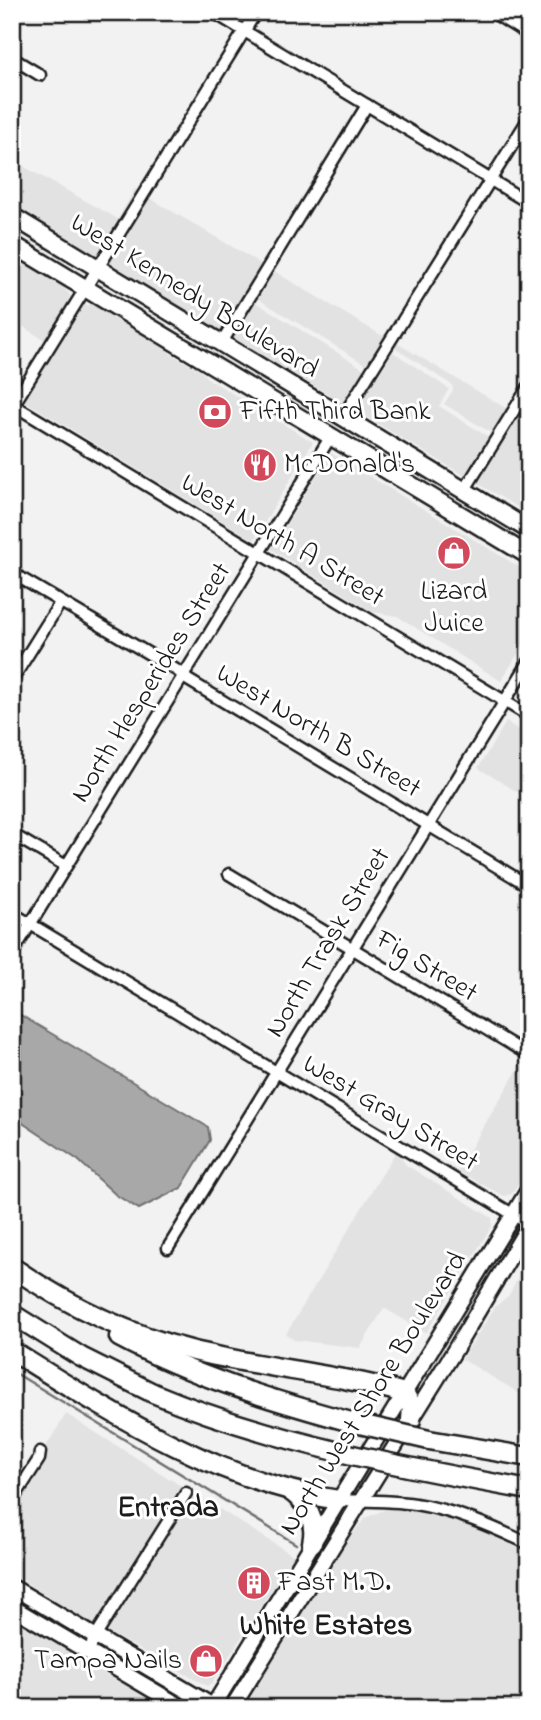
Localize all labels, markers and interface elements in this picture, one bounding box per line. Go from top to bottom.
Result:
street label: West Kennedy Boulevard [62,204,327,390]
place label: Fifth Third Bank [239,392,431,433]
bank icon: Fifth Third Bank [196,393,234,431]
place label: McDonald's [284,445,415,486]
restaurant icon: McDonald's [241,446,279,484]
street label: West North A Street [172,464,392,618]
shop icon: Lizard Juice [435,534,473,572]
street label: North Hesperides Street [61,555,243,811]
place label: Lizard Juice [421,572,488,645]
street label: West North B Street [208,654,428,810]
street label: North Trask Street [256,840,402,1046]
street label: Fig Street [366,920,485,1014]
street label: West Gray Street [294,1045,486,1183]
street label: North West Shore Boulevard [270,1244,478,1544]
district label: Entrada [117,1487,219,1531]
place label: Fast M.D. [277,1563,391,1604]
building icon: Fast M.D. [235,1564,273,1602]
district label: White Estates [240,1605,412,1649]
place label: Tampa Nails [34,1641,182,1682]
shop icon: Tampa Nails [187,1642,225,1680]

